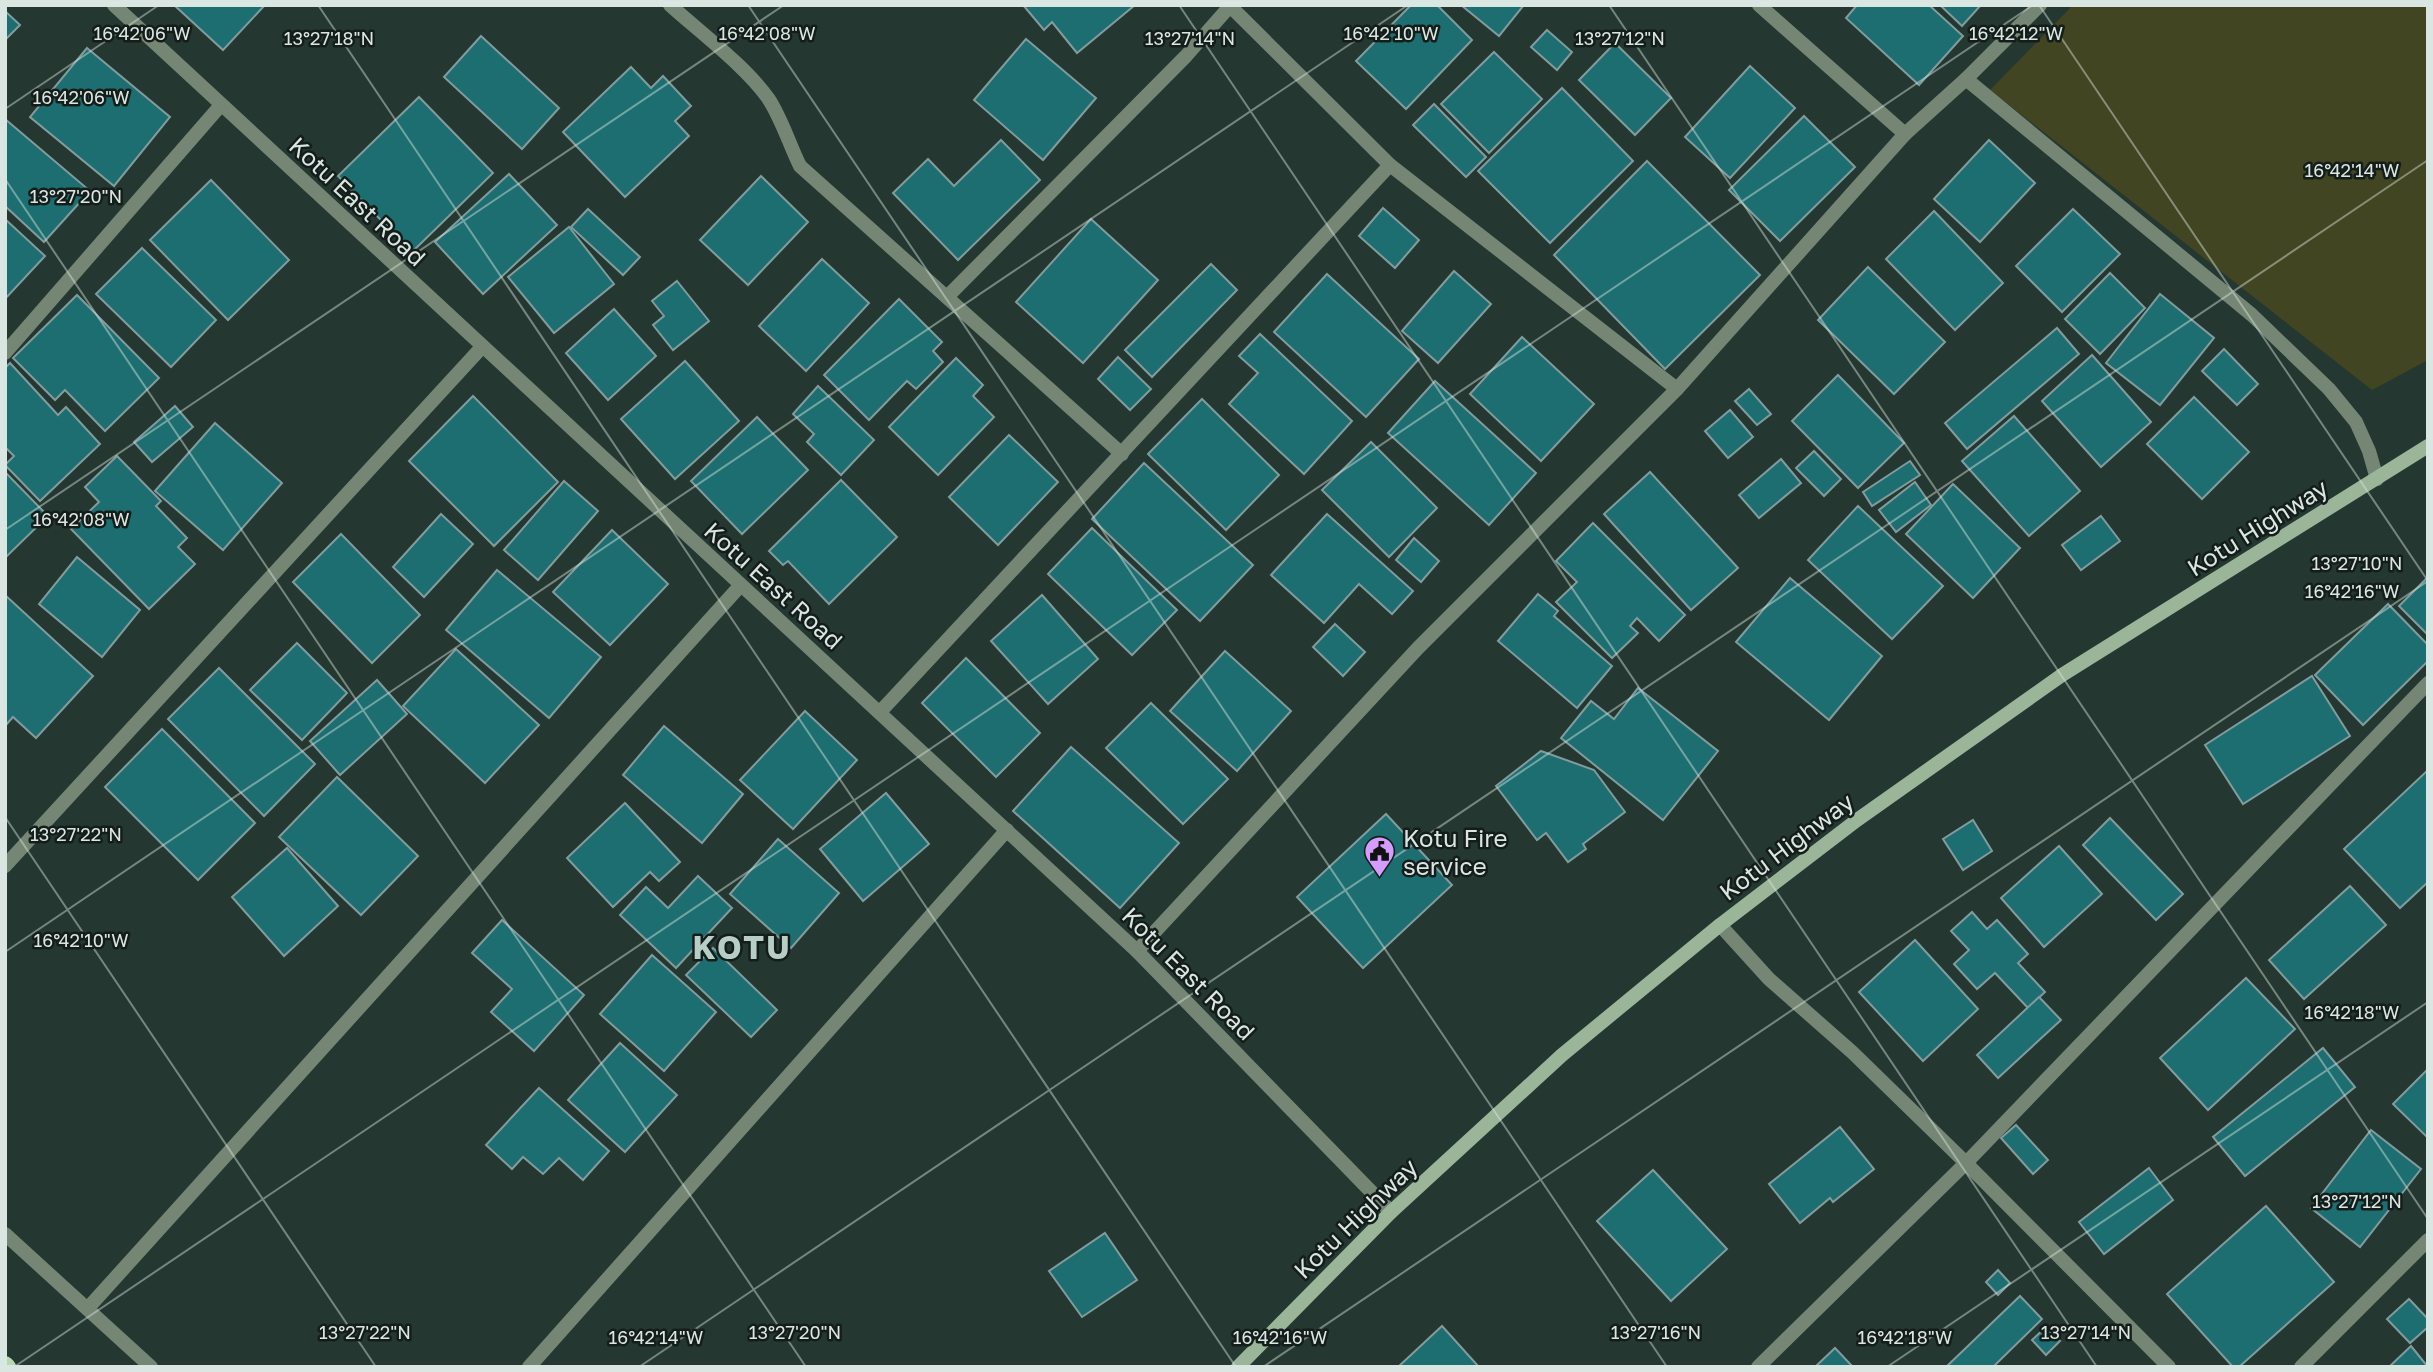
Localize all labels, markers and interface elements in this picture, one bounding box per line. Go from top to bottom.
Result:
text: 16°42'06"W [93,22,191,44]
text: 16°42'08"W [718,22,816,44]
text: 16°42'10"W [1344,22,1438,44]
text: 16°42'12"W [1969,22,2063,44]
text: 13°27'18"N [284,27,374,49]
text: 13°27'14"N [1145,27,1235,49]
text: 13°27'12"N [1575,27,1665,49]
text: 16°42'06"W [32,86,130,108]
street label: Kotu East Road [284,130,432,272]
text: 16°42'14"W [2305,159,2399,181]
text: 13°27'20"N [30,185,122,207]
street label: Kotu Highway [2181,472,2333,582]
text: 16°42'08"W [32,508,130,530]
street label: Kotu East Road [699,515,849,655]
text: 13°27'10"N [2312,552,2402,574]
text: 16°42'16"W [2305,580,2399,602]
street label: Kotu Highway [1713,786,1859,906]
text: 13°27'22"N [30,823,122,845]
place label: Kotu Fire service [1403,823,1507,880]
public building icon: Kotu Fire service [1363,834,1397,878]
street label: Kotu East Road [1117,901,1261,1045]
district label: KOTU [692,928,792,966]
text: 16°42'10"W [34,929,128,951]
text: 16°42'18"W [2305,1001,2399,1023]
street label: Kotu Highway [1287,1152,1423,1284]
text: 13°27'12"N [2312,1190,2402,1212]
text: 13°27'22"N [319,1321,411,1343]
text: 13°27'20"N [749,1321,841,1343]
text: 13°27'16"N [1611,1321,1701,1343]
text: 13°27'14"N [2041,1321,2131,1343]
text: 16°42'14"W [609,1326,703,1348]
text: 16°42'16"W [1233,1326,1327,1348]
text: 16°42'18"W [1858,1326,1952,1348]

